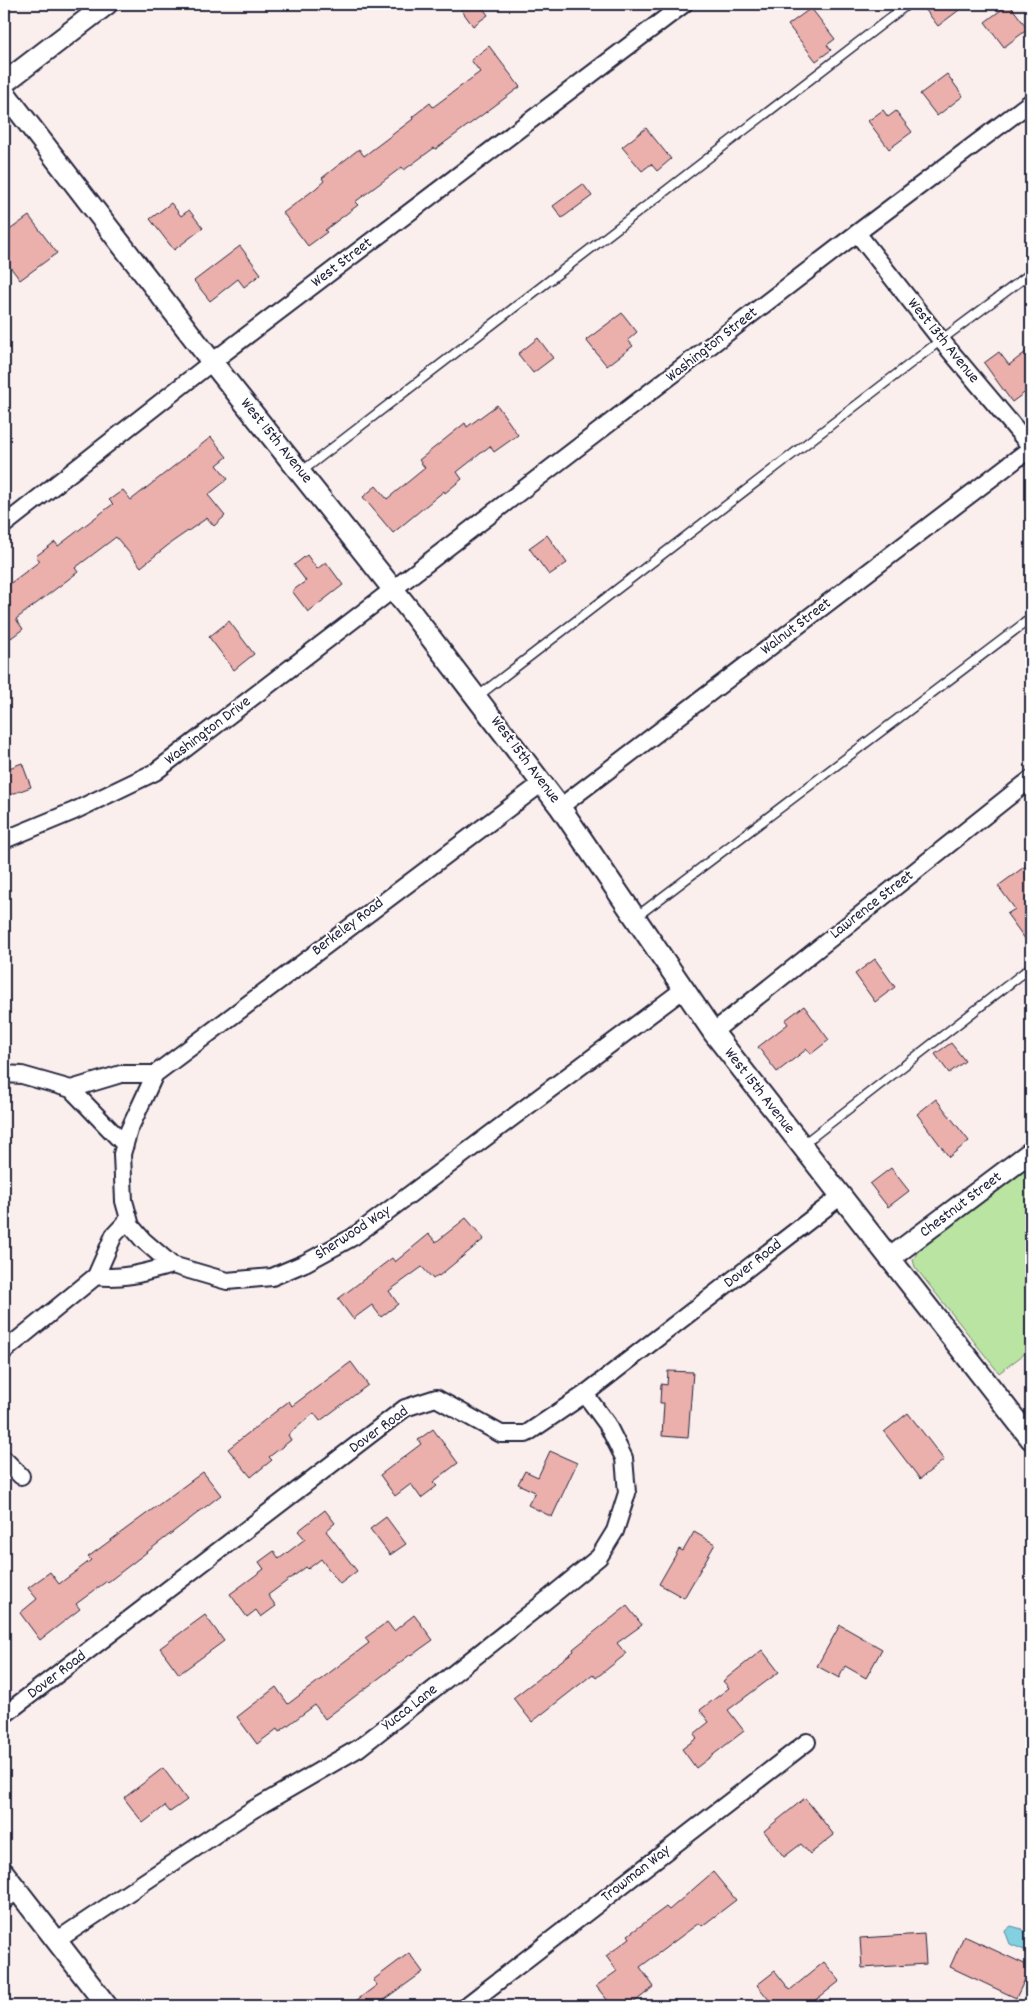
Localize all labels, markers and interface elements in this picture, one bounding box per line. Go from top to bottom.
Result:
street label: West Street [307,232,378,294]
street label: West 13th Avenue [901,293,985,389]
street label: Washington Street [661,302,763,388]
street label: West 15th Avenue [234,393,318,489]
street label: Walnut Street [756,593,836,661]
street label: Washington Drive [160,691,256,771]
street label: West 15th Avenue [484,712,566,808]
street label: Lawrence Street [825,865,919,945]
street label: Berkeley Road [307,892,389,962]
street label: West 15th Avenue [718,1043,800,1139]
street label: Chestnut Street [915,1166,1007,1244]
street label: Sherwood Way [311,1200,396,1266]
street label: Dover Road [719,1234,787,1294]
street label: Dover Road [344,1401,414,1459]
street label: Dover Road [23,1645,91,1705]
street label: Yucca Lane [377,1679,443,1737]
street label: Trowman Way [596,1839,676,1908]

